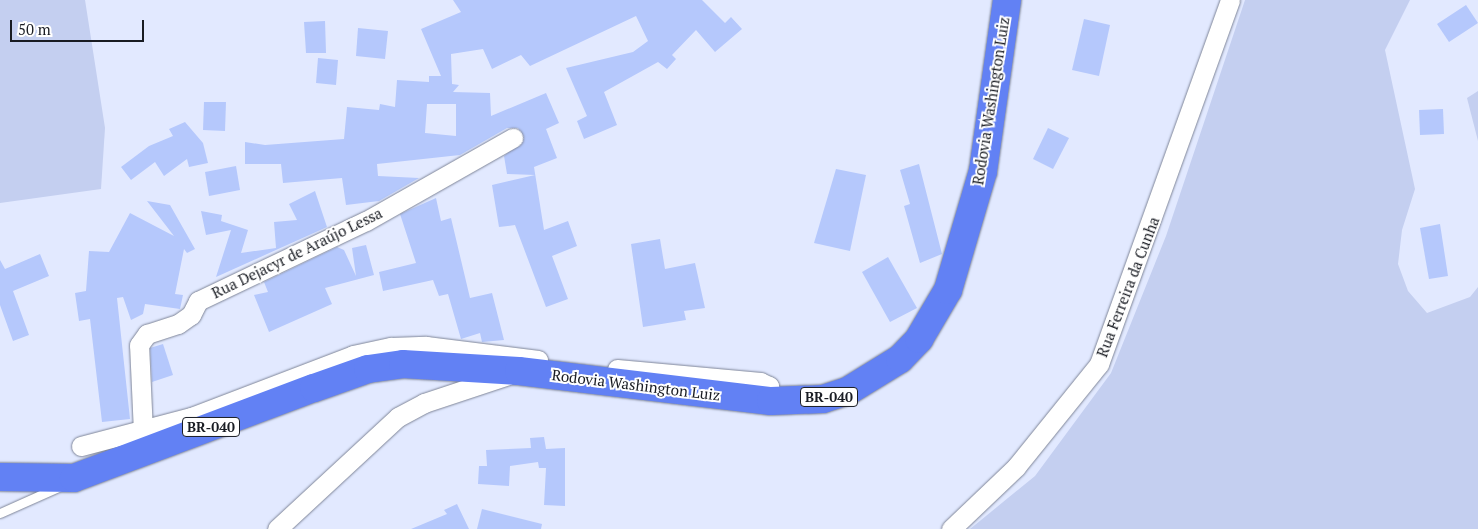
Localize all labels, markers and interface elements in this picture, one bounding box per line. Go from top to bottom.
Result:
scale bar [12,10,146,42]
street label: Rodovia Washington Luiz [969,16,1013,186]
text: 50 m [18,19,51,39]
street label: Rua Dejacyr de Araújo Lessa [209,204,385,302]
street label: Rua Ferreira da Cunha [1093,214,1163,360]
street label: Rodovia Washington Luiz [551,366,721,404]
road number: BR-040 [799,386,859,408]
road number: BR-040 [181,416,241,438]

